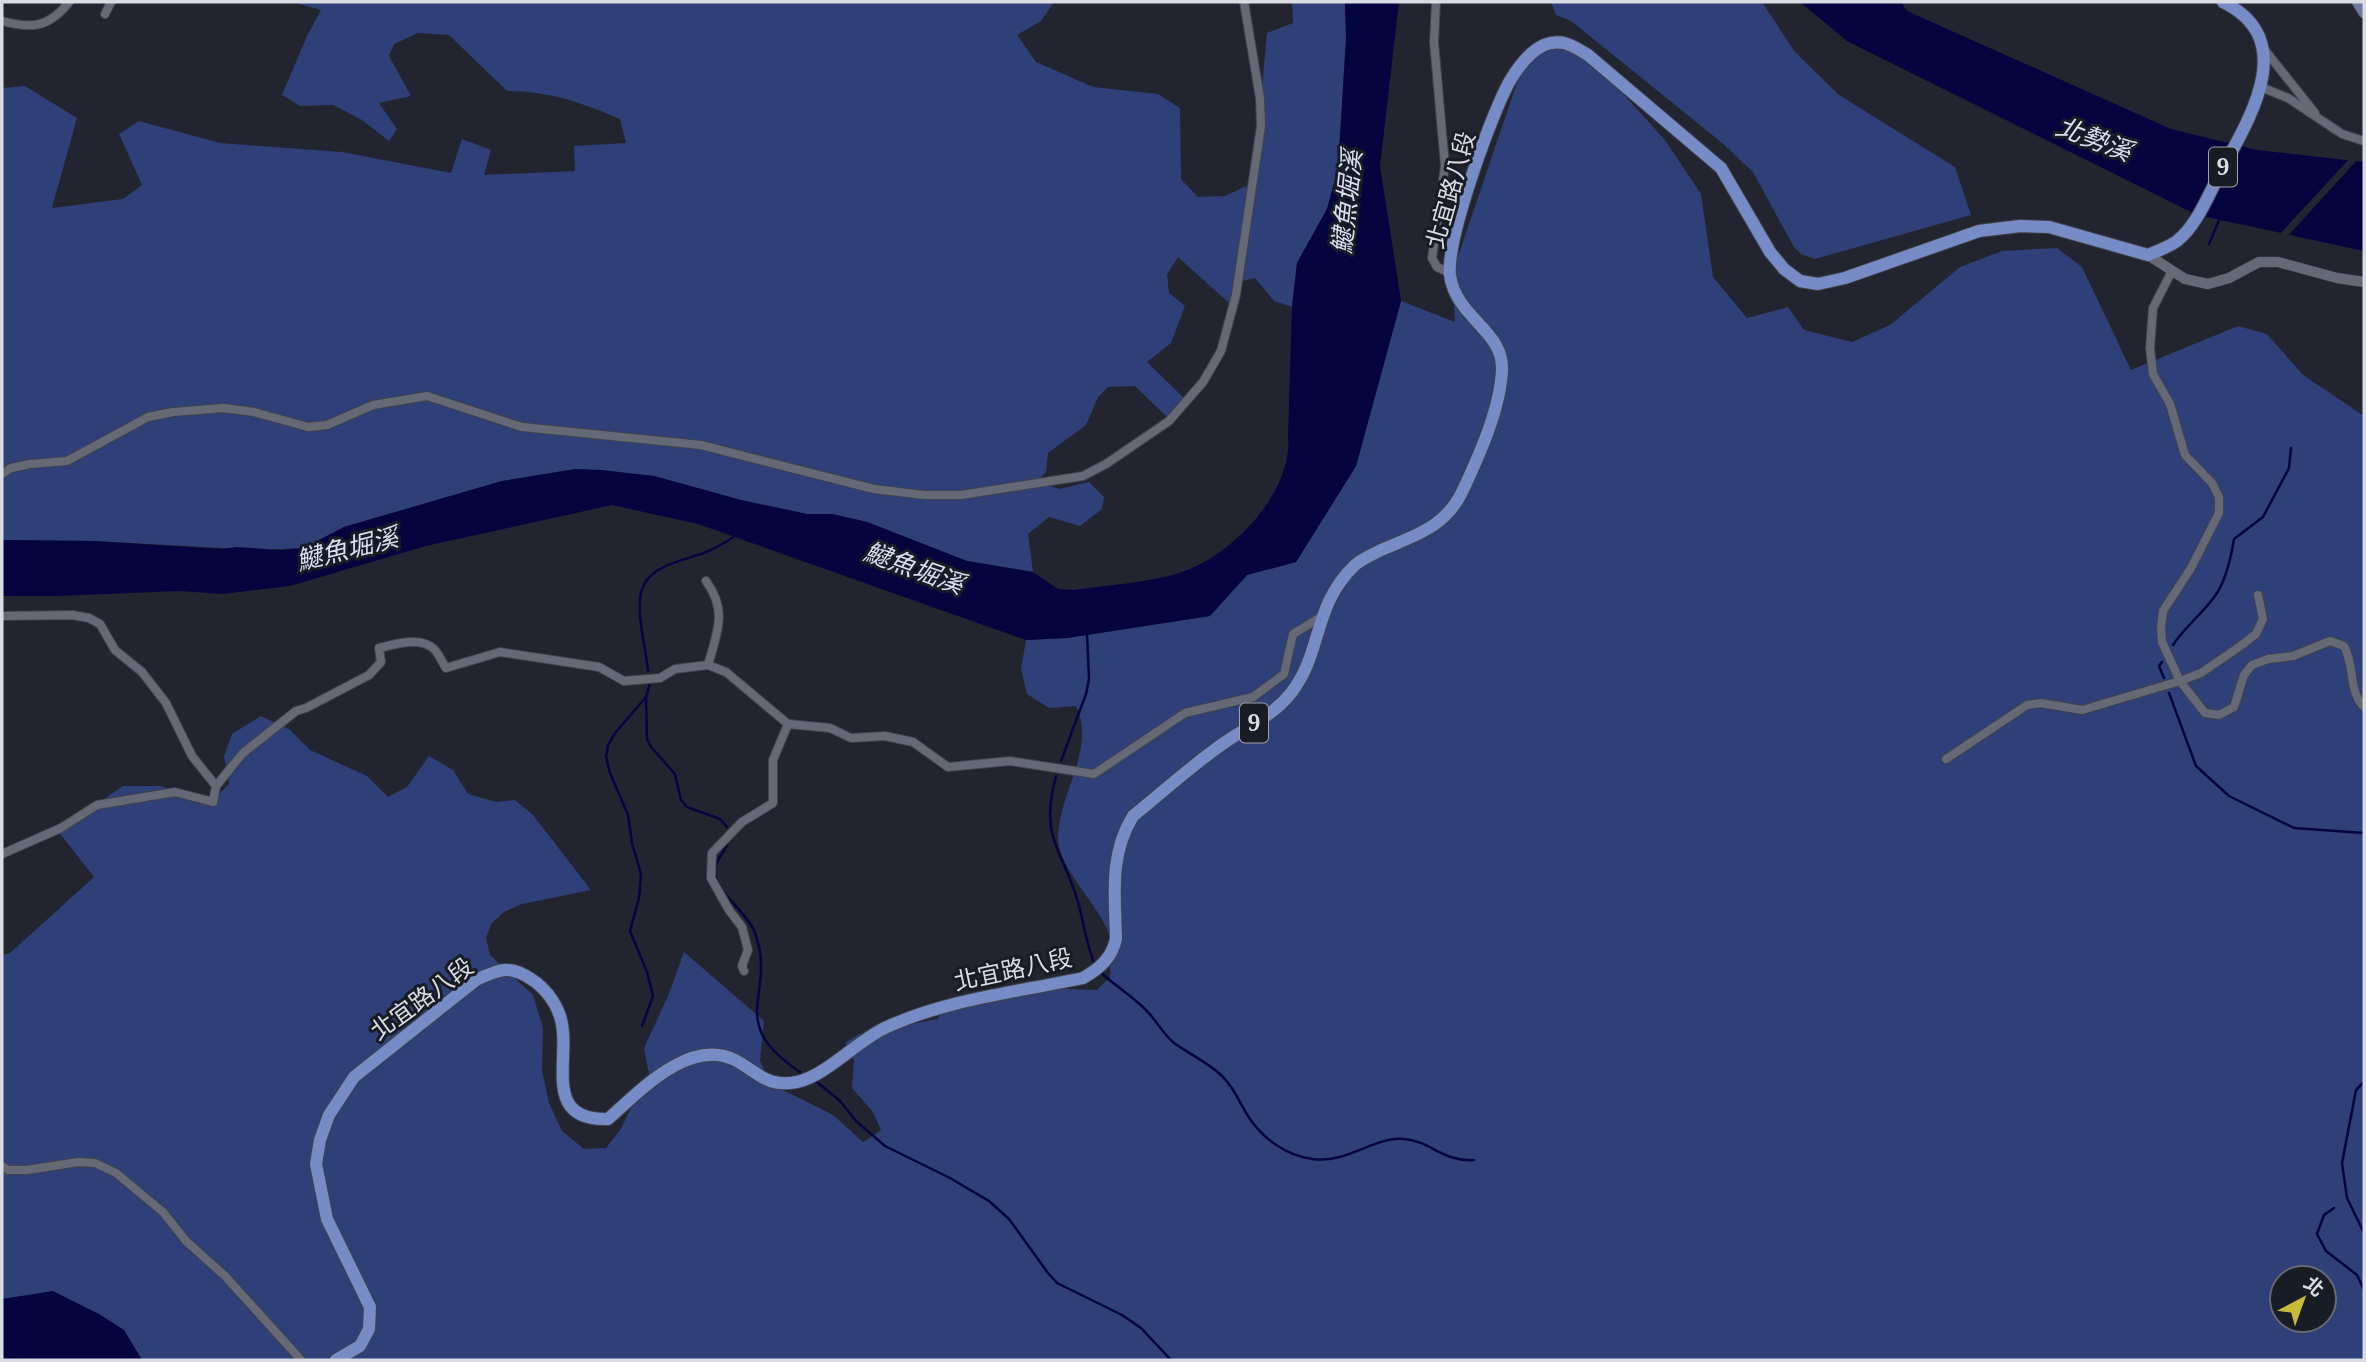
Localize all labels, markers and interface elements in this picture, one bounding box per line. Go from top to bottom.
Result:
water label: 北勢溪 [2051,107,2141,170]
street label: 北宜路八段 [1417,127,1482,252]
water label: 𩻸魚堀溪 [1323,144,1370,255]
road number: 9 [2209,148,2237,186]
water label: 𩻸魚堀溪 [292,517,405,578]
water label: 𩻸魚堀溪 [859,532,973,603]
road number: 9 [1240,704,1268,743]
street label: 北宜路八段 [951,940,1075,997]
street label: 北宜路八段 [363,949,479,1046]
north arrow [2268,1264,2338,1334]
text: 北 [2298,1270,2330,1302]

